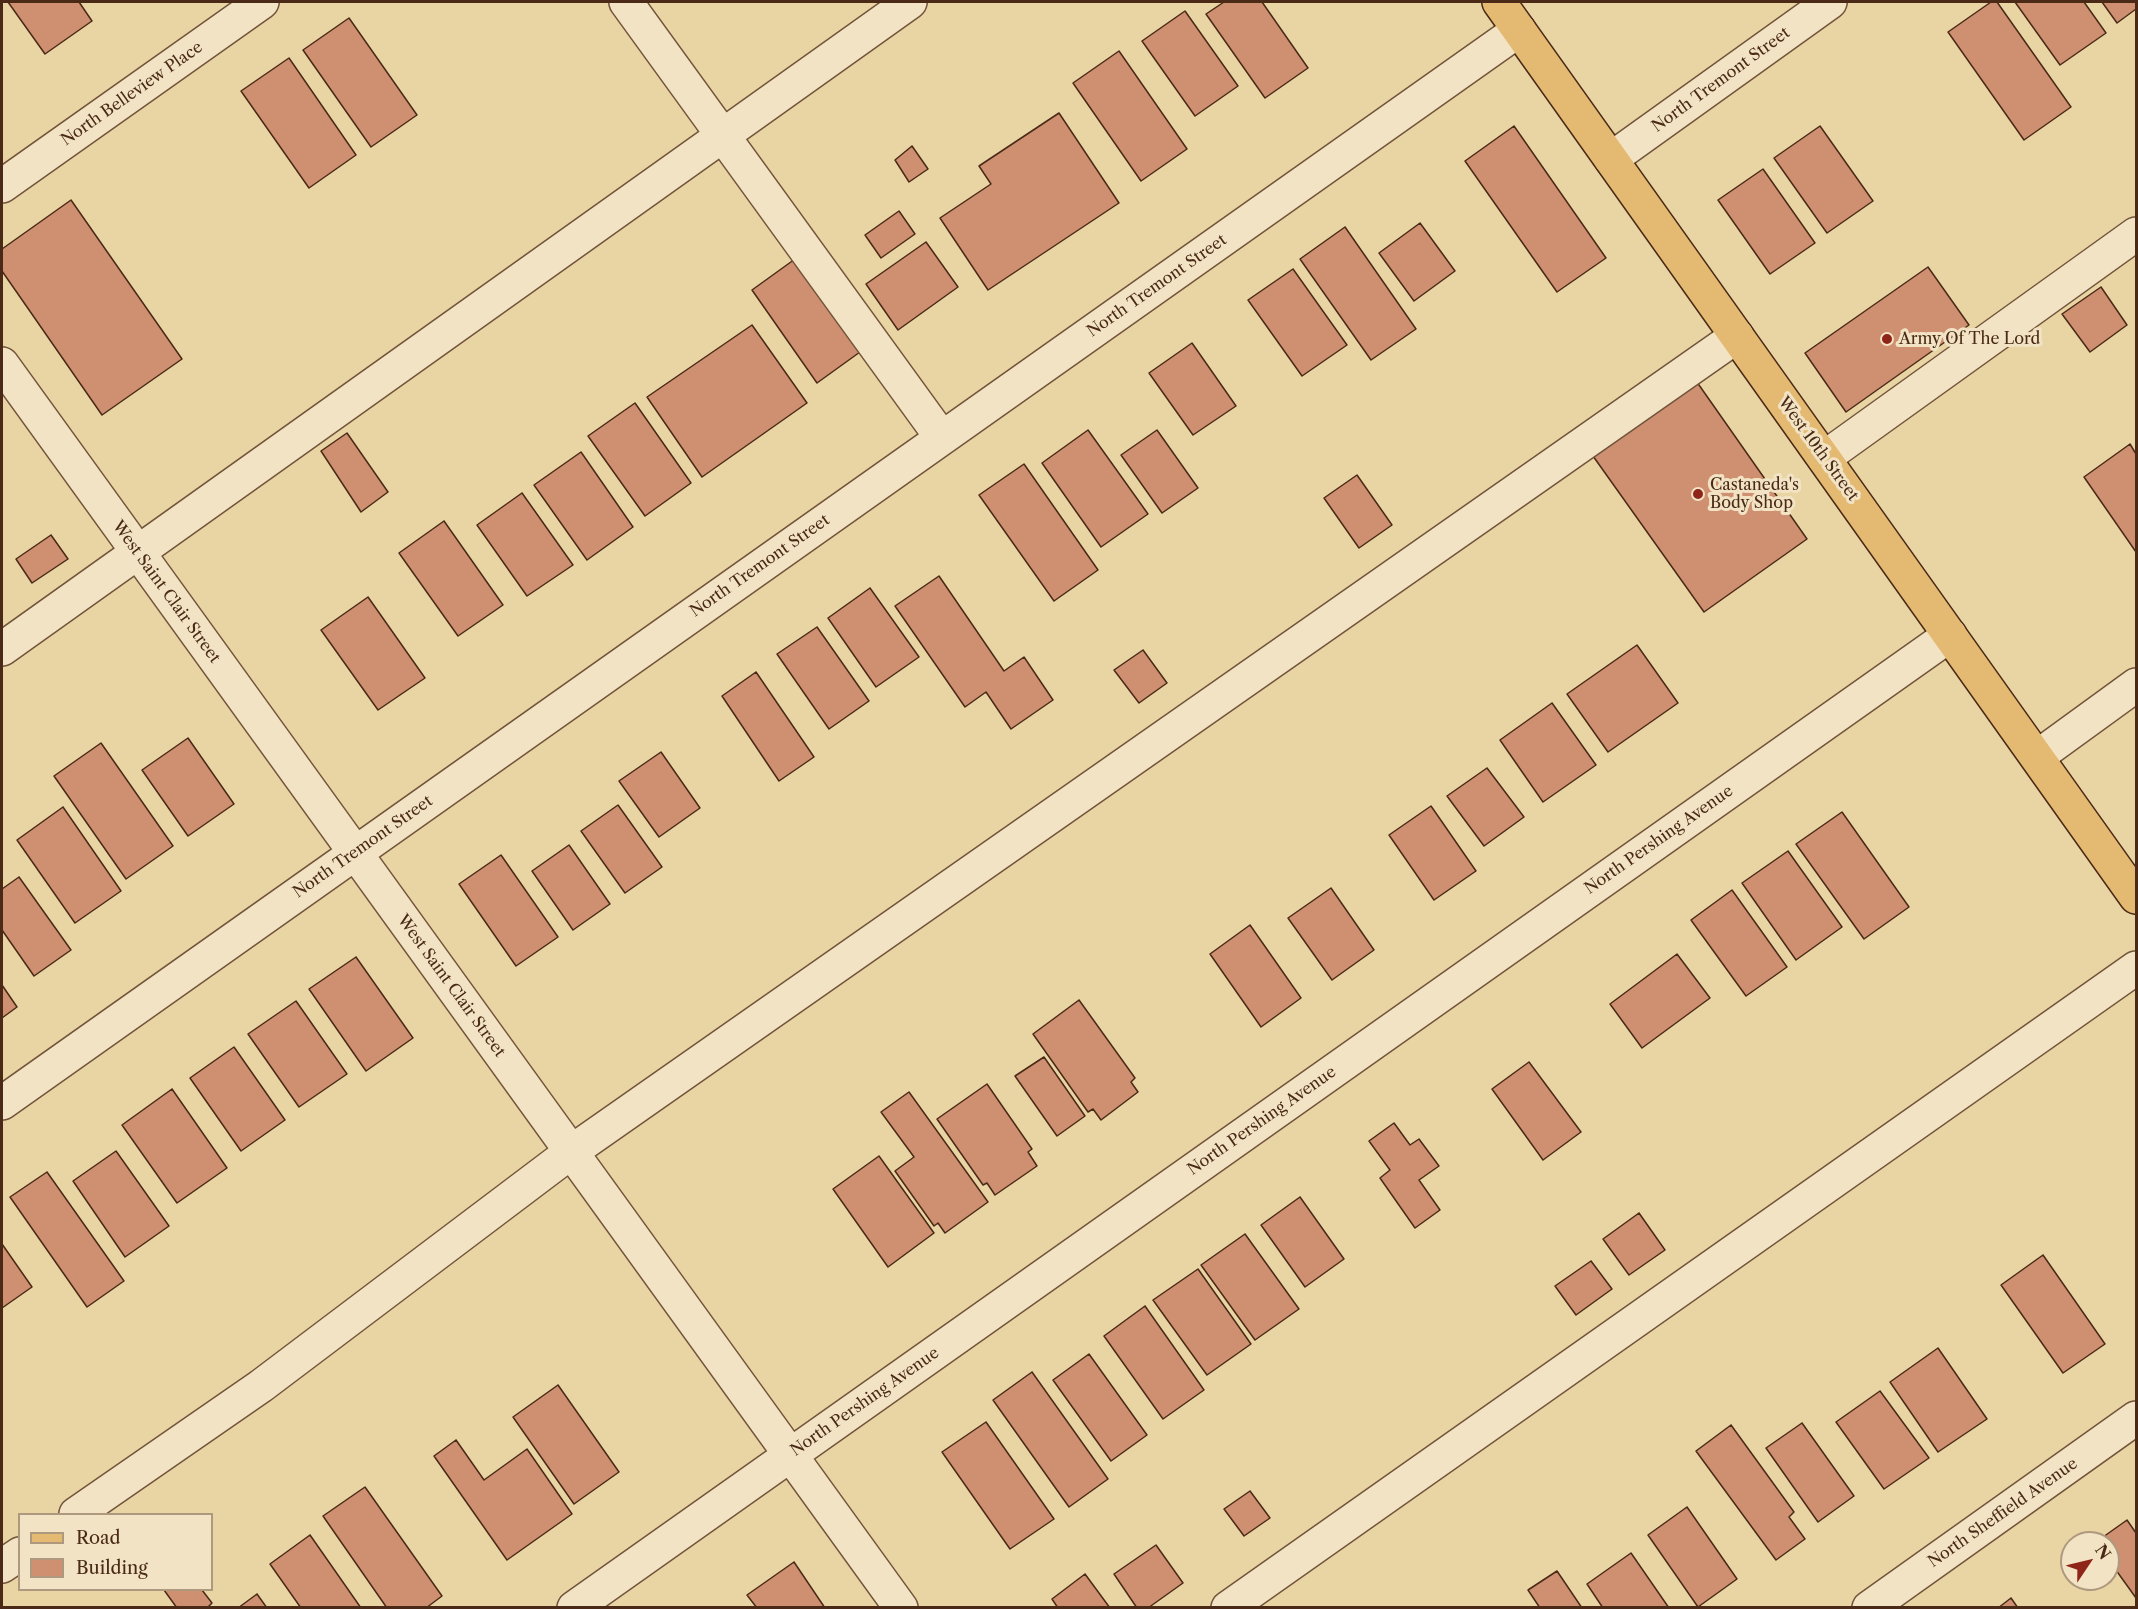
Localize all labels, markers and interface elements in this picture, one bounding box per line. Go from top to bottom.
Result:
street label: North Tremont Street [1648,24,1794,136]
street label: North Belleview Place [58,38,206,150]
street label: North Tremont Street [1084,231,1230,341]
place label: Army Of The Lord [1899,329,2040,349]
marker: Army Of The Lord [1880,332,1894,346]
street label: West 10th Street [1774,393,1862,505]
place label: Castaneda's Body Shop [1710,475,1799,513]
marker: Castaneda's Body Shop [1691,487,1705,501]
street label: North Tremont Street [687,511,833,621]
street label: West Saint Clair Street [108,517,224,667]
street label: North Pershing Avenue [1581,781,1737,899]
street label: North Tremont Street [290,792,436,902]
street label: West Saint Clair Street [393,911,509,1061]
street label: North Pershing Avenue [1184,1062,1340,1180]
street label: North Pershing Avenue [787,1343,943,1461]
street label: North Sheffield Avenue [1925,1454,2081,1572]
legend [18,1513,213,1591]
text: Road [76,1527,121,1549]
north arrow [2060,1531,2120,1591]
text: N [2091,1540,2115,1563]
text: Building [76,1557,148,1579]

